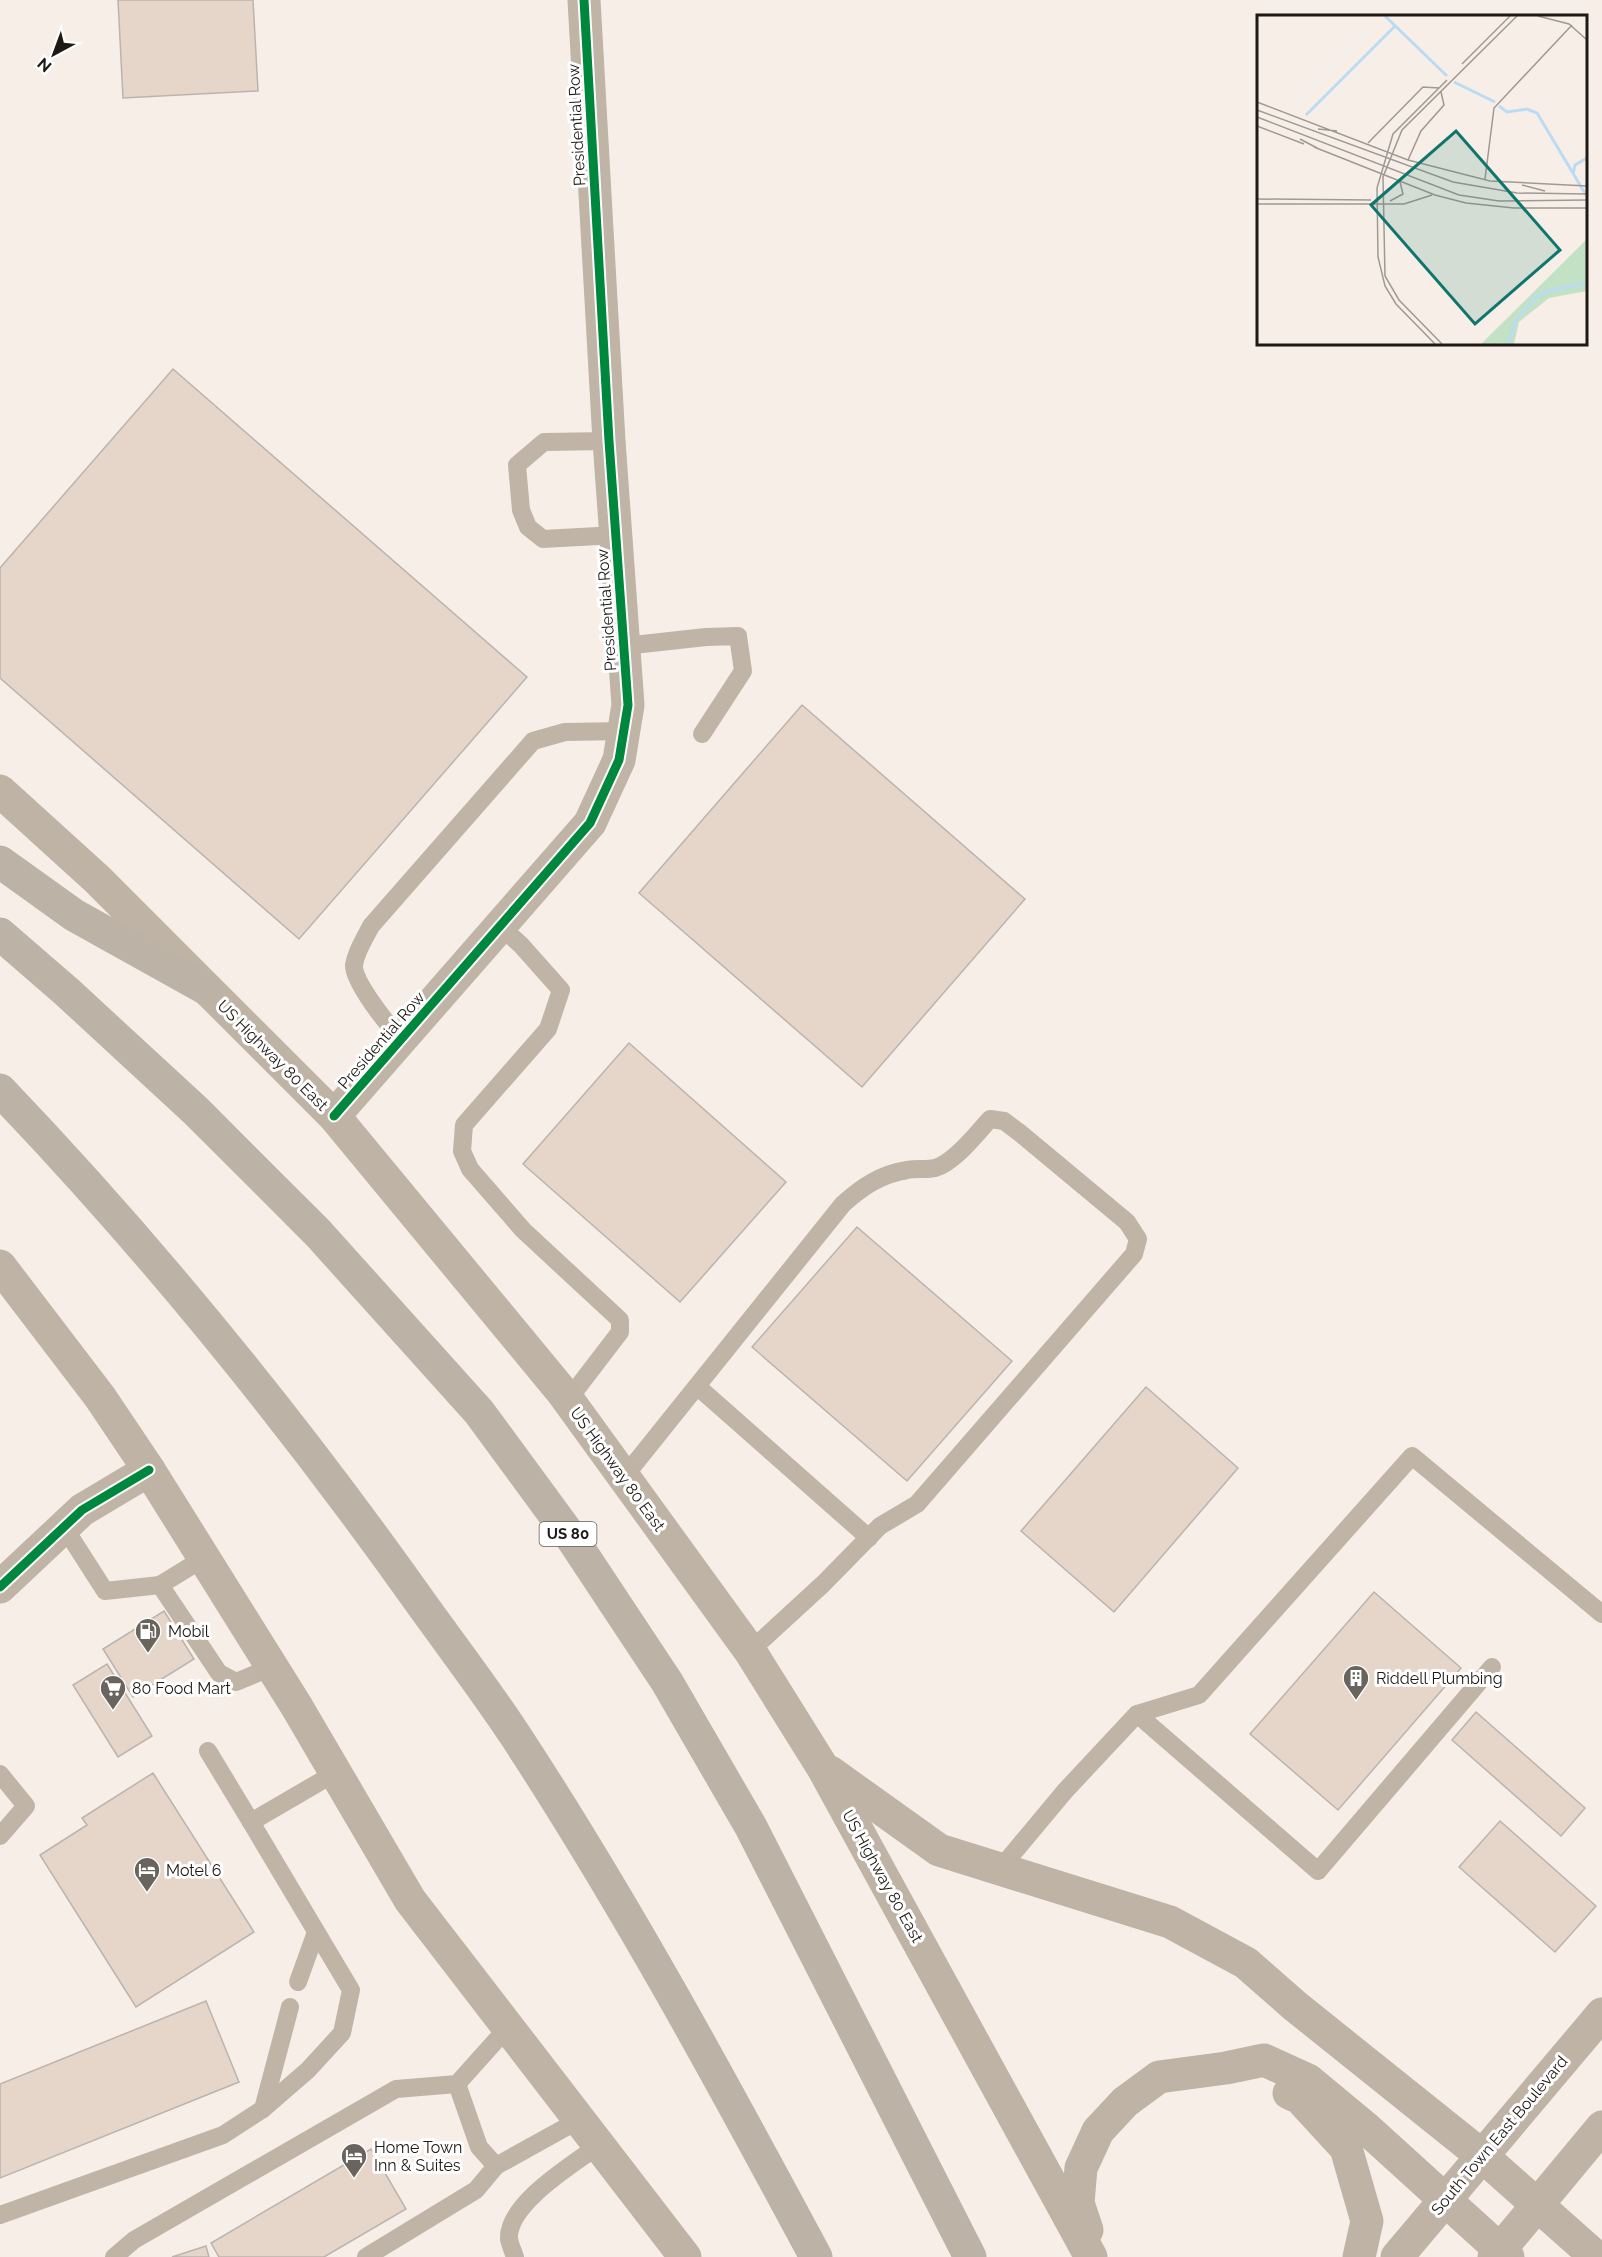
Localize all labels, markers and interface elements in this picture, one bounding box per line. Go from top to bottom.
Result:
inset map [1257,15,1587,345]
north arrow [24,24,84,84]
text: N [34,54,55,76]
street label: Presidential Row [564,63,589,187]
street label: Presidential Row [593,548,620,672]
street label: Presidential Row [334,988,429,1093]
street label: US Highway 80 East [213,996,332,1115]
street label: US Highway 80 East [566,1404,669,1536]
road number: US 80 [540,1522,596,1546]
fuel station icon: Mobil [133,1616,163,1654]
place label: Mobil [168,1622,210,1641]
building icon: Riddell Plumbing [1341,1663,1371,1701]
place label: Riddell Plumbing [1376,1669,1503,1688]
supermarket icon: 80 Food Mart [98,1673,128,1711]
place label: 80 Food Mart [132,1679,232,1698]
street label: US Highway 80 East [838,1807,927,1946]
hotel icon: Motel 6 [132,1855,162,1893]
place label: Motel 6 [166,1861,222,1880]
street label: South Town East Boulevard [1427,2052,1572,2219]
place label: Home Town Inn & Suites [374,2138,462,2175]
hotel icon: Home Town Inn & Suites [339,2141,369,2179]

